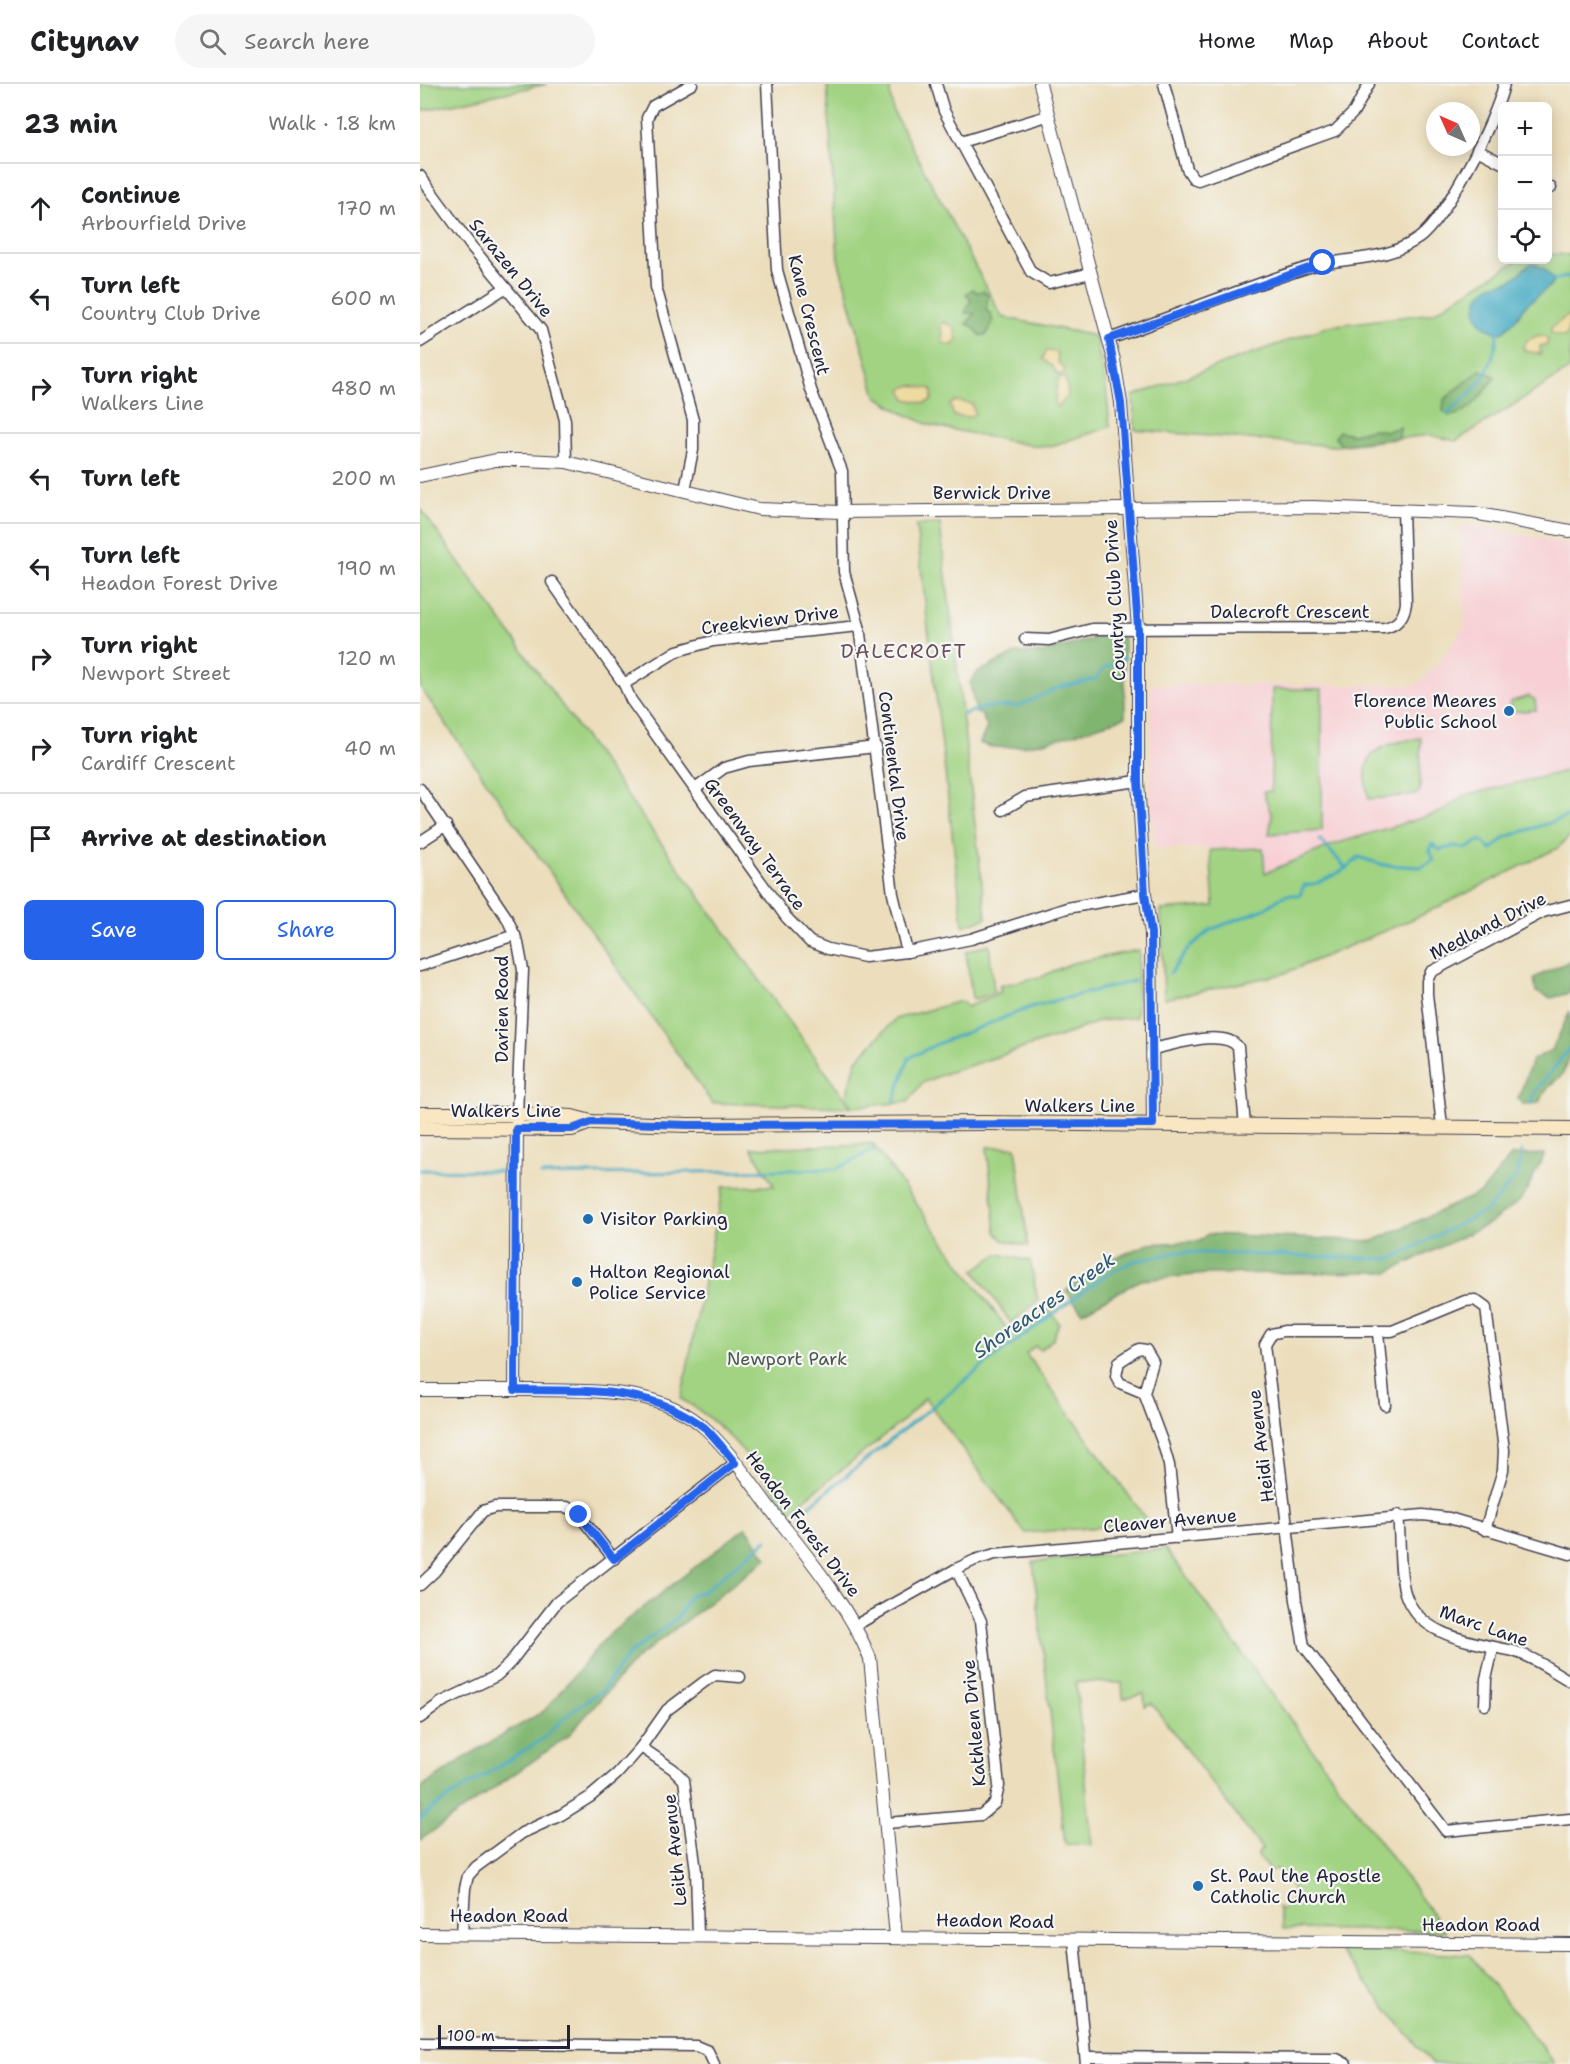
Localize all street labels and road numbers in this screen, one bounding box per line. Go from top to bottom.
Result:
street label: Sarazen Drive [464,214,558,322]
street label: Kane Crescent [782,252,836,378]
street label: Berwick Drive [933,481,1051,505]
street label: Country Club Drive [1099,518,1131,682]
street label: Creekview Drive [700,600,840,640]
street label: Dalecroft Crescent [1210,600,1370,624]
street label: Continental Drive [873,690,915,842]
street label: Greenway Terrace [699,773,811,915]
street label: Medland Drive [1426,886,1550,966]
street label: Darien Road [490,955,514,1063]
street label: Walkers Line [1025,1094,1135,1118]
street label: Walkers Line [451,1099,561,1123]
street label: Heidi Avenue [1242,1388,1280,1504]
street label: Headon Forest Drive [740,1446,866,1602]
street label: Cleaver Avenue [1102,1503,1238,1539]
street label: Marc Lane [1436,1600,1532,1652]
street label: Kathleen Drive [956,1658,992,1788]
street label: Leith Avenue [657,1793,693,1907]
street label: Headon Road [450,1904,568,1928]
street label: Headon Road [936,1908,1054,1934]
street label: Headon Road [1422,1913,1540,1937]

